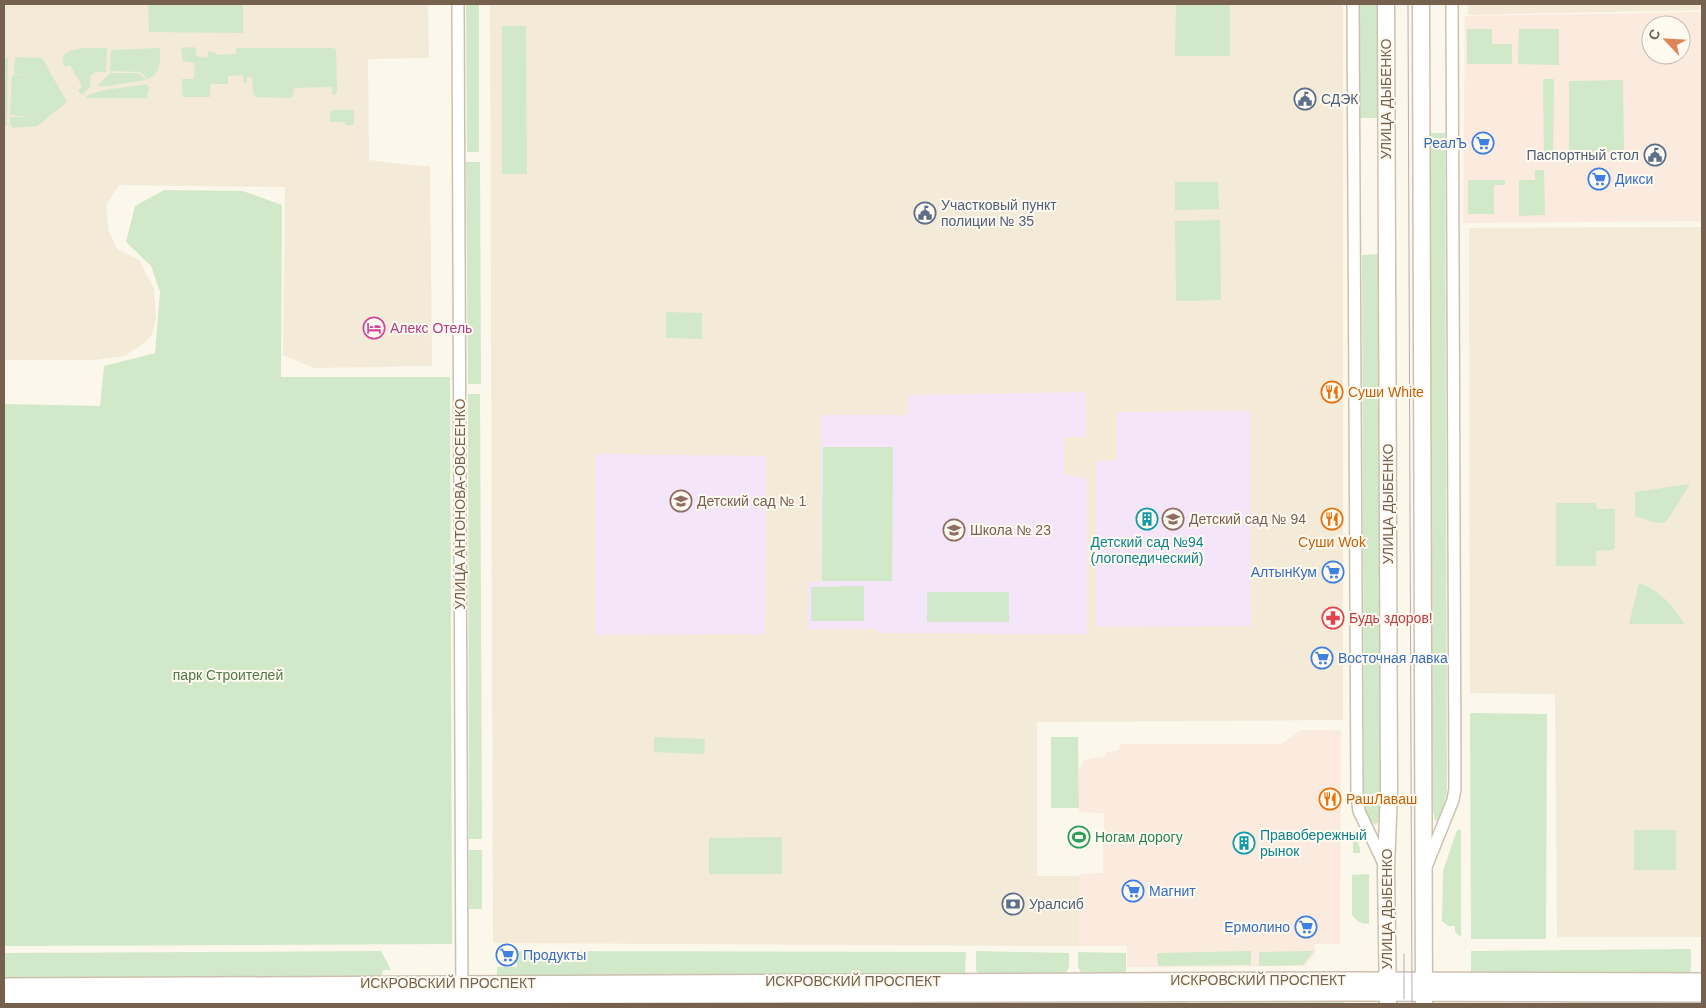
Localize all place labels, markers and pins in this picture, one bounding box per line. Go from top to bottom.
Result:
public building icon: СДЭК [1293,87,1317,111]
place label: СДЭК [1321,91,1359,107]
supermarket icon: РеалЪ [1471,131,1495,155]
place label: РеалЪ [1423,135,1467,151]
public building icon: Паспортный стол [1643,143,1667,167]
place label: Паспортный стол [1526,147,1639,163]
supermarket icon: Дикси [1587,167,1611,191]
place label: Дикси [1615,171,1653,187]
place label: Участковый пункт полиции № 35 [941,197,1057,229]
public building icon: Участковый пункт полиции № 35 [913,201,937,225]
hotel icon: Алекс Отель [362,316,386,340]
place label: Алекс Отель [390,320,472,336]
restaurant icon: Суши White [1320,380,1344,404]
place label: Суши White [1348,384,1424,400]
school or university icon: Детский сад № 1 [669,489,693,513]
place label: Детский сад № 1 [697,493,806,509]
building icon: Детский сад №94 (логопедический) [1135,507,1159,531]
school or university icon: Детский сад № 94 [1161,507,1185,531]
restaurant icon: Суши Wok [1320,507,1344,531]
place label: Детский сад № 94 [1189,511,1306,527]
school or university icon: Школа № 23 [942,518,966,542]
place label: Школа № 23 [970,522,1051,538]
place label: Детский сад №94 (логопедический) [1090,534,1204,566]
place label: Суши Wok [1298,534,1367,550]
supermarket icon: АлтынКум [1321,560,1345,584]
place label: АлтынКум [1251,564,1317,580]
pharmacy icon: Будь здоров! [1321,606,1345,630]
place label: Будь здоров! [1349,610,1433,626]
supermarket icon: Восточная лавка [1310,646,1334,670]
place label: Восточная лавка [1338,650,1448,666]
restaurant icon: РашЛаваш [1318,787,1342,811]
place label: РашЛаваш [1346,791,1417,807]
sports icon: Ногам дорогу [1067,825,1091,849]
place label: Правобережный рынок [1260,827,1367,859]
place label: Ногам дорогу [1095,829,1183,845]
building icon: Правобережный рынок [1232,831,1256,855]
supermarket icon: Магнит [1121,879,1145,903]
place label: Магнит [1149,883,1196,899]
bank icon: Уралсиб [1001,892,1025,916]
place label: Уралсиб [1029,896,1084,912]
supermarket icon: Ермолино [1294,915,1318,939]
place label: Ермолино [1224,919,1290,935]
supermarket icon: Продукты [495,943,519,967]
place label: Продукты [523,947,586,963]

